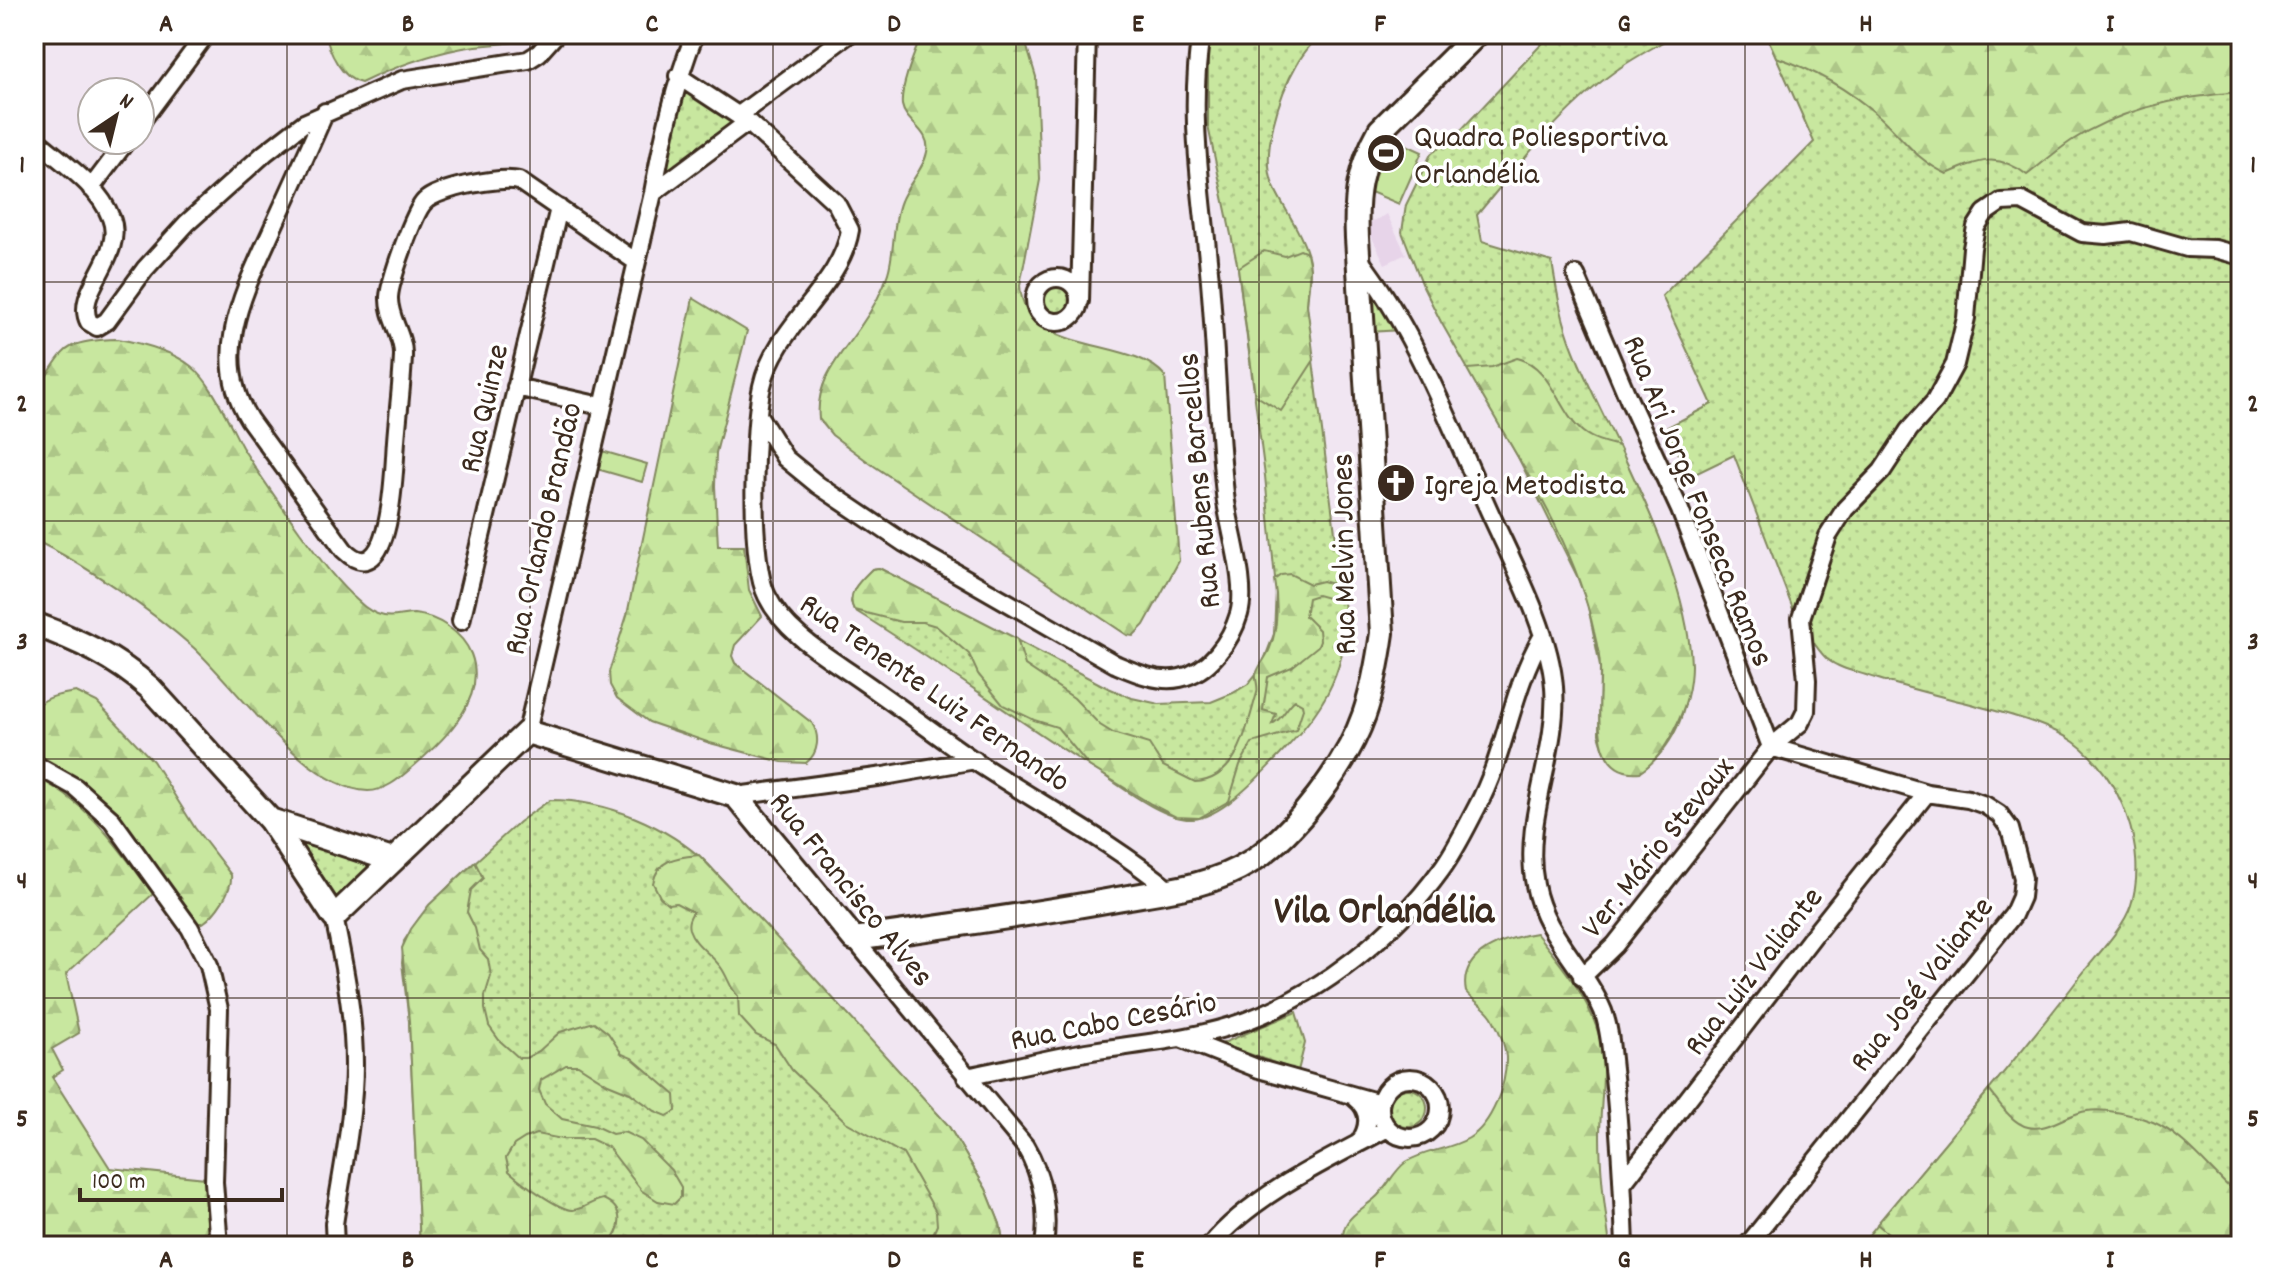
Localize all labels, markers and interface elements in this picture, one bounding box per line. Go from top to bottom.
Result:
text: A [159,7,173,44]
text: B [402,7,414,44]
text: C [646,7,659,44]
text: D [887,7,901,44]
text: E [1132,7,1144,44]
text: F [1374,7,1386,44]
text: G [1617,7,1631,44]
text: H [1859,7,1873,44]
text: I [2106,7,2115,44]
north arrow [76,76,156,156]
text: N [112,87,139,118]
place label: Quadra Poliesportiva Orlandélia [1414,117,1668,200]
sports icon: Quadra Poliesportiva Orlandélia [1365,132,1407,174]
text: 1 [19,148,25,185]
text: 1 [2250,148,2256,185]
street label: Rua Ari Jorge Fonseca Ramos [1608,329,1783,674]
street label: Rua Quinze [450,340,524,478]
street label: Rua Rubens Barcellos [1168,351,1236,610]
text: 2 [16,387,28,424]
text: 2 [2247,387,2259,424]
street label: Rua Orlando Brandão [494,398,597,660]
street label: Rua Melvin Jones [1322,453,1372,655]
church icon: Igreja Metodista [1375,462,1417,504]
place label: Igreja Metodista [1424,465,1626,511]
street label: Rua Tenente Luiz Fernando [788,584,1078,806]
text: 3 [16,625,28,662]
text: 3 [2247,625,2259,662]
street label: Ver. Mário Stevaux [1572,748,1748,950]
street label: Rua Francisco Alves [756,783,943,999]
text: 4 [17,864,27,901]
text: 4 [2248,864,2258,901]
street label: Rua Luiz Valiante [1675,879,1837,1067]
district label: Vila Orlandélia [1274,886,1495,943]
street label: Rua José Valiante [1841,888,2007,1084]
street label: Rua Cabo Cesário [1007,981,1221,1066]
text: 5 [16,1102,28,1139]
text: 5 [2247,1102,2259,1139]
scale bar [80,1152,282,1202]
text: 100 m [92,1166,145,1200]
text: A [159,1243,173,1280]
text: B [402,1243,414,1280]
text: C [646,1243,659,1280]
text: D [887,1243,901,1280]
text: E [1132,1243,1144,1280]
text: F [1374,1243,1386,1280]
text: G [1617,1243,1631,1280]
text: H [1859,1243,1873,1280]
text: I [2106,1243,2115,1280]

